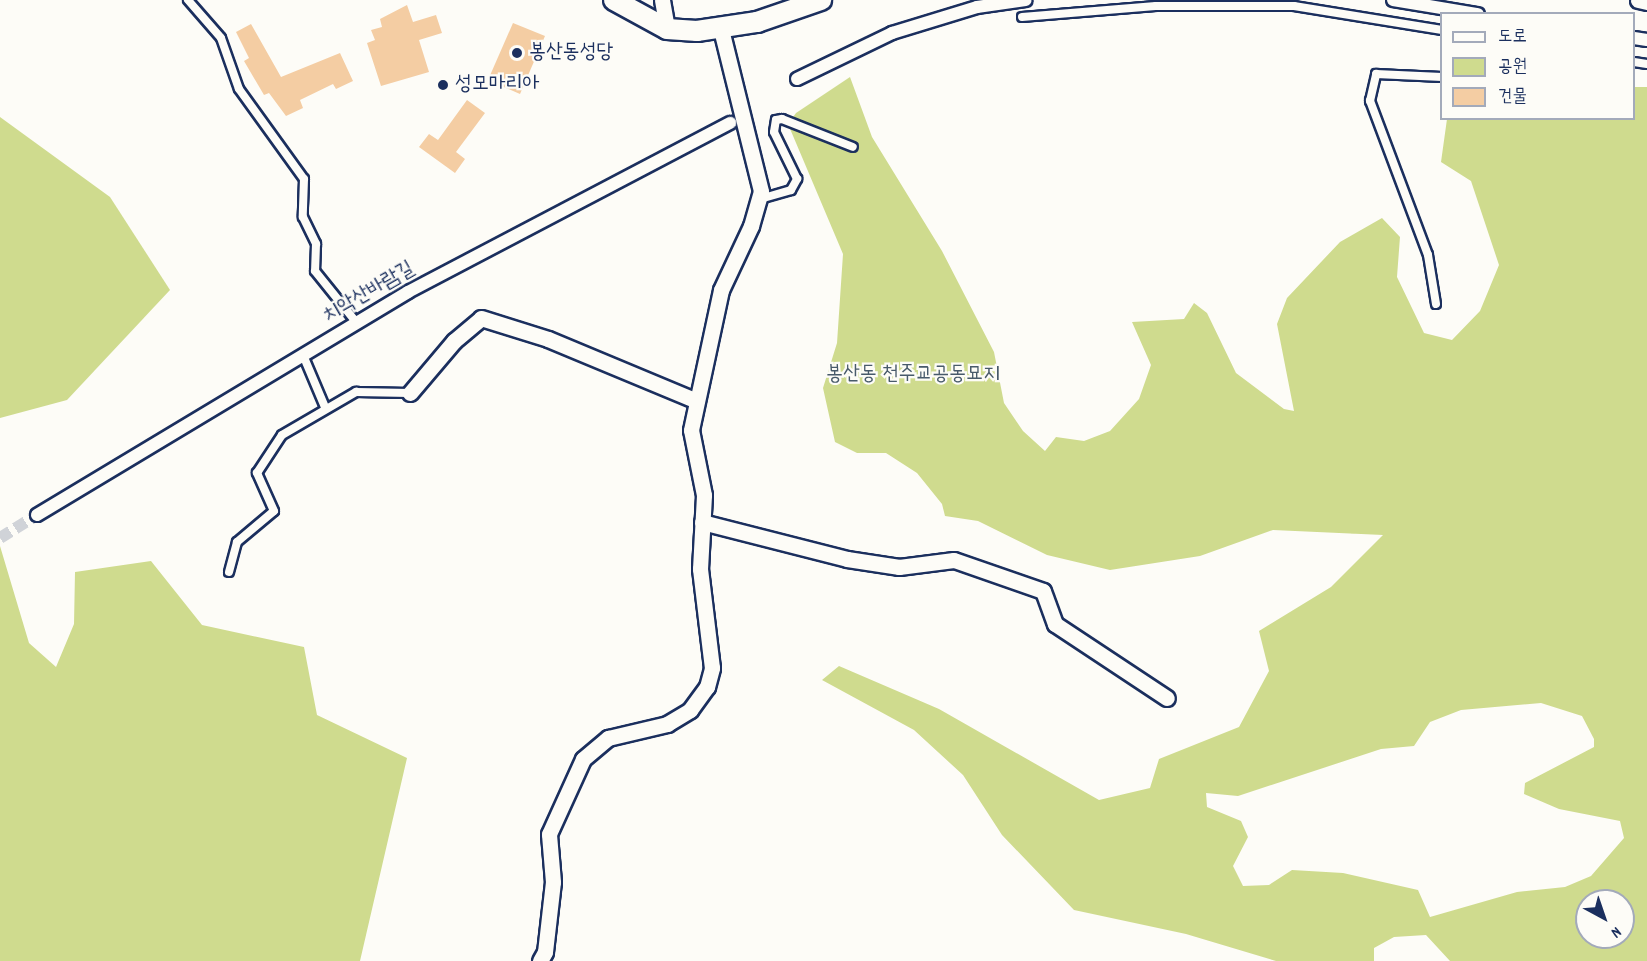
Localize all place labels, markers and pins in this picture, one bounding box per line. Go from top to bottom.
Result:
place label: 봉산동성당 [529,40,613,66]
marker: 봉산동성당 [510,46,524,60]
place label: 성모마리아 [455,72,539,98]
marker: 성모마리아 [436,78,450,92]

